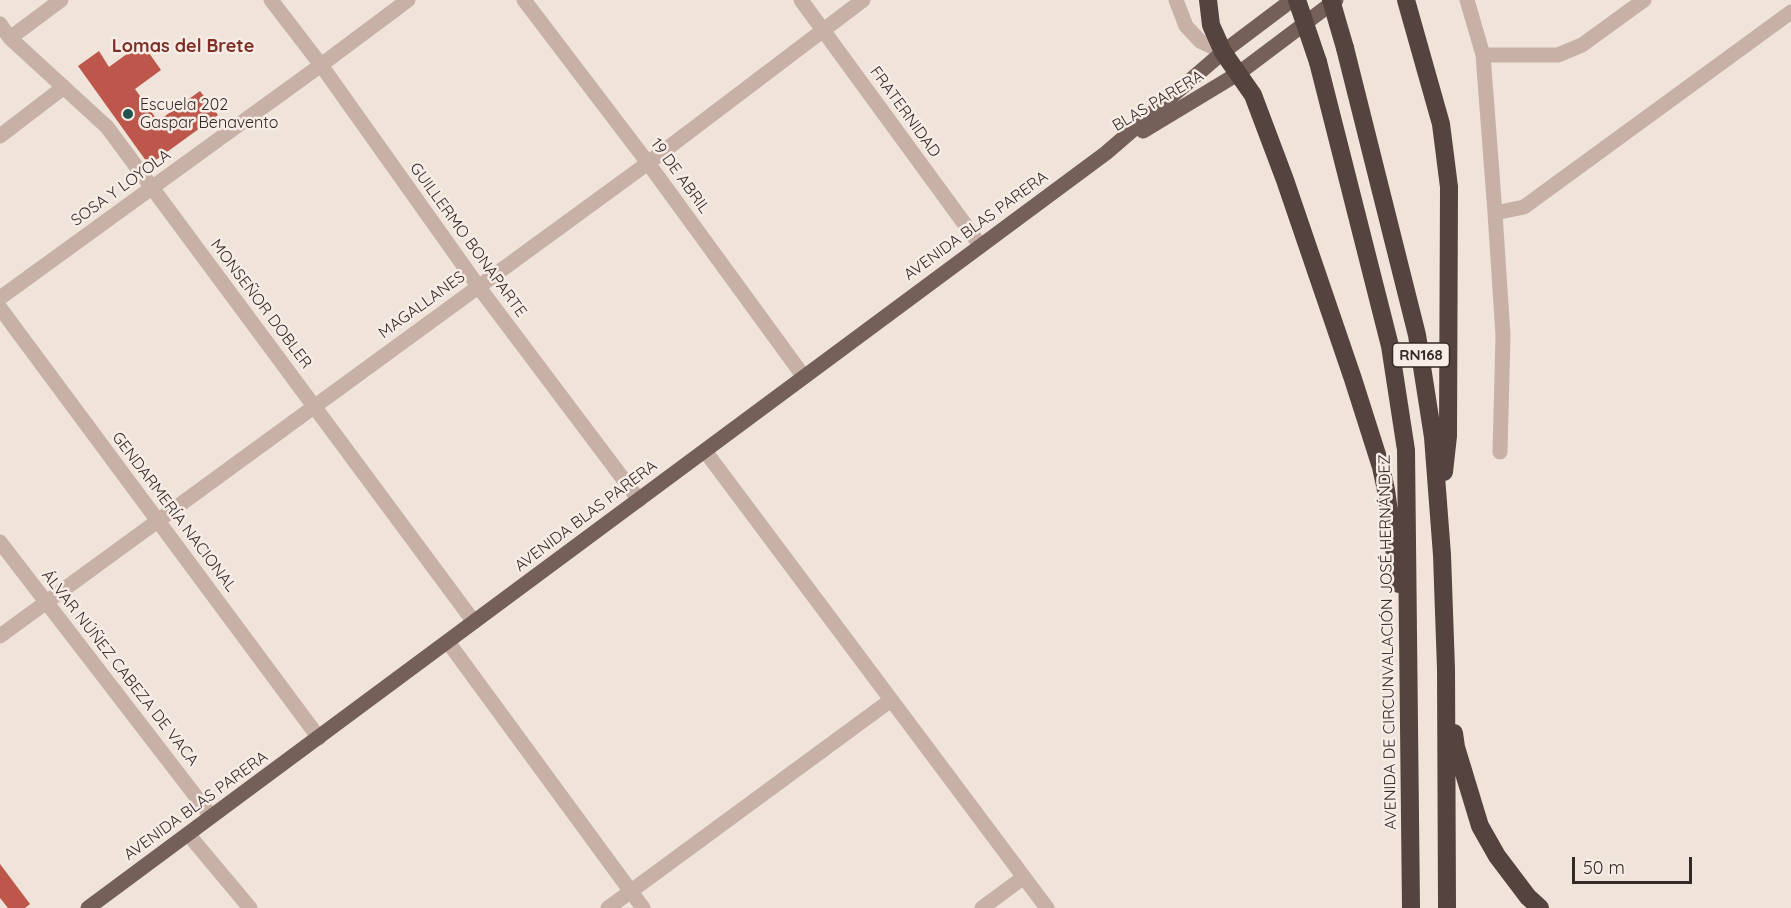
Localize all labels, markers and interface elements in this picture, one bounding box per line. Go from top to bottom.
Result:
district label: Lomas del Brete [112,36,254,58]
street label: FRATERNIDAD [866,63,944,161]
street label: BLAS PARERA [1109,66,1207,136]
place label: Escuela 202 Gaspar Benavento [140,95,278,133]
marker: Escuela 202 Gaspar Benavento [121,107,135,121]
street label: 19 DE ABRIL [646,135,714,217]
street label: SOSA Y LOYOLA [68,146,174,230]
street label: GUILLERMO BONAPARTE [405,159,531,321]
street label: AVENIDA BLAS PARERA [900,167,1052,285]
street label: MONSEÑOR DOBLER [206,236,316,372]
street label: MAGALLANES [375,267,469,343]
road number: RN168 [1392,343,1450,367]
street label: GENDARMERÍA NACIONAL [108,428,240,596]
street label: AVENIDA DE CIRCUNVALACIÓN JOSÉ HERNÁNDEZ [1375,454,1401,830]
street label: AVENIDA BLAS PARERA [511,456,661,576]
street label: ÁLVAR NÚÑEZ CABEZA DE VACA [37,566,203,770]
street label: AVENIDA BLAS PARERA [120,747,272,865]
scale bar [1575,845,1695,883]
text: 50 m [1583,856,1625,879]

